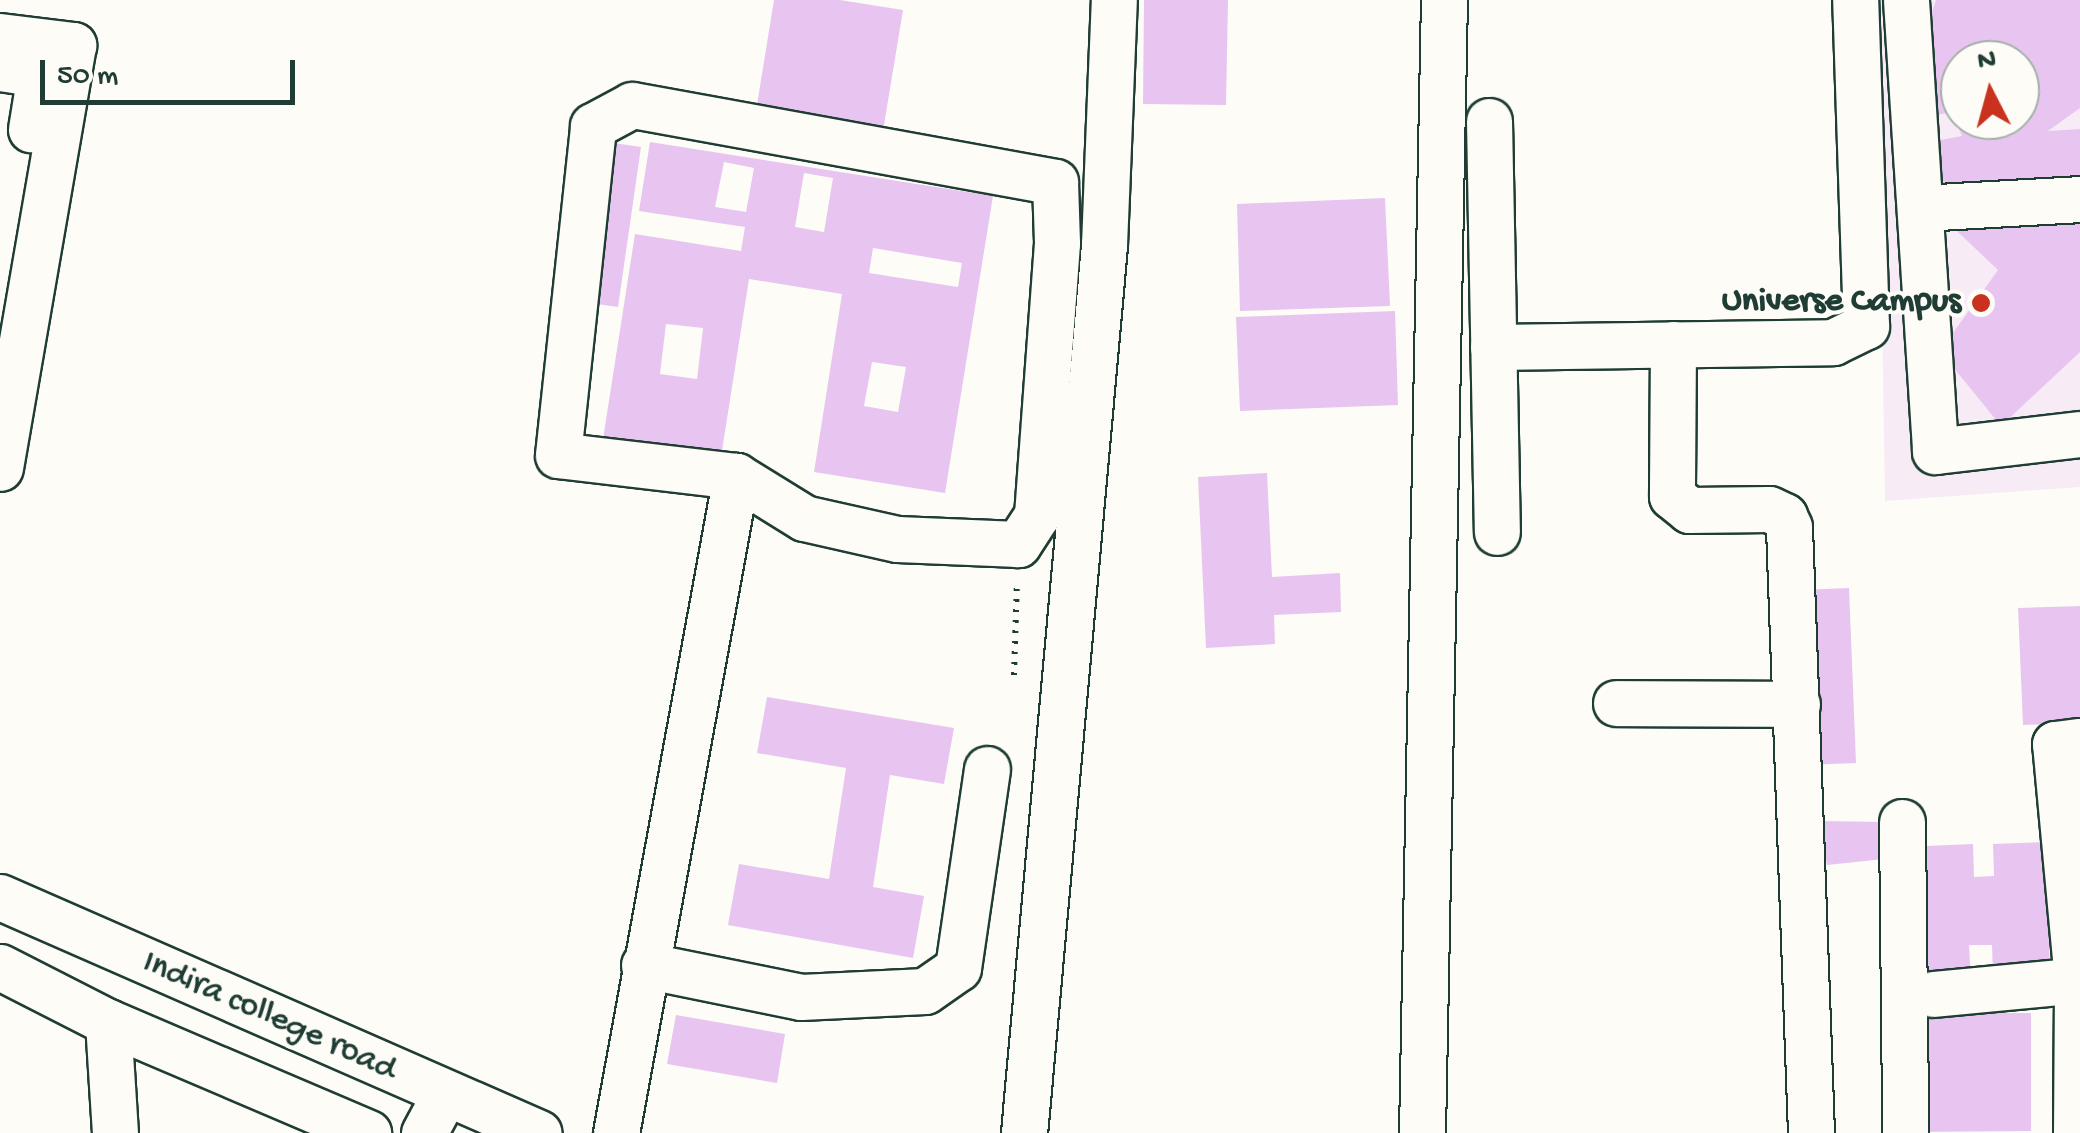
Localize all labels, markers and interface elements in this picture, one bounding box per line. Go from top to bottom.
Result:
scale bar [45,40,300,102]
north arrow [1940,40,2040,140]
text: N [1976,44,1998,79]
text: 50 m [57,60,118,95]
place label: Universe Campus [1722,282,1961,324]
marker: Universe Campus [1970,292,1992,314]
street label: Indira college road [136,942,402,1092]

